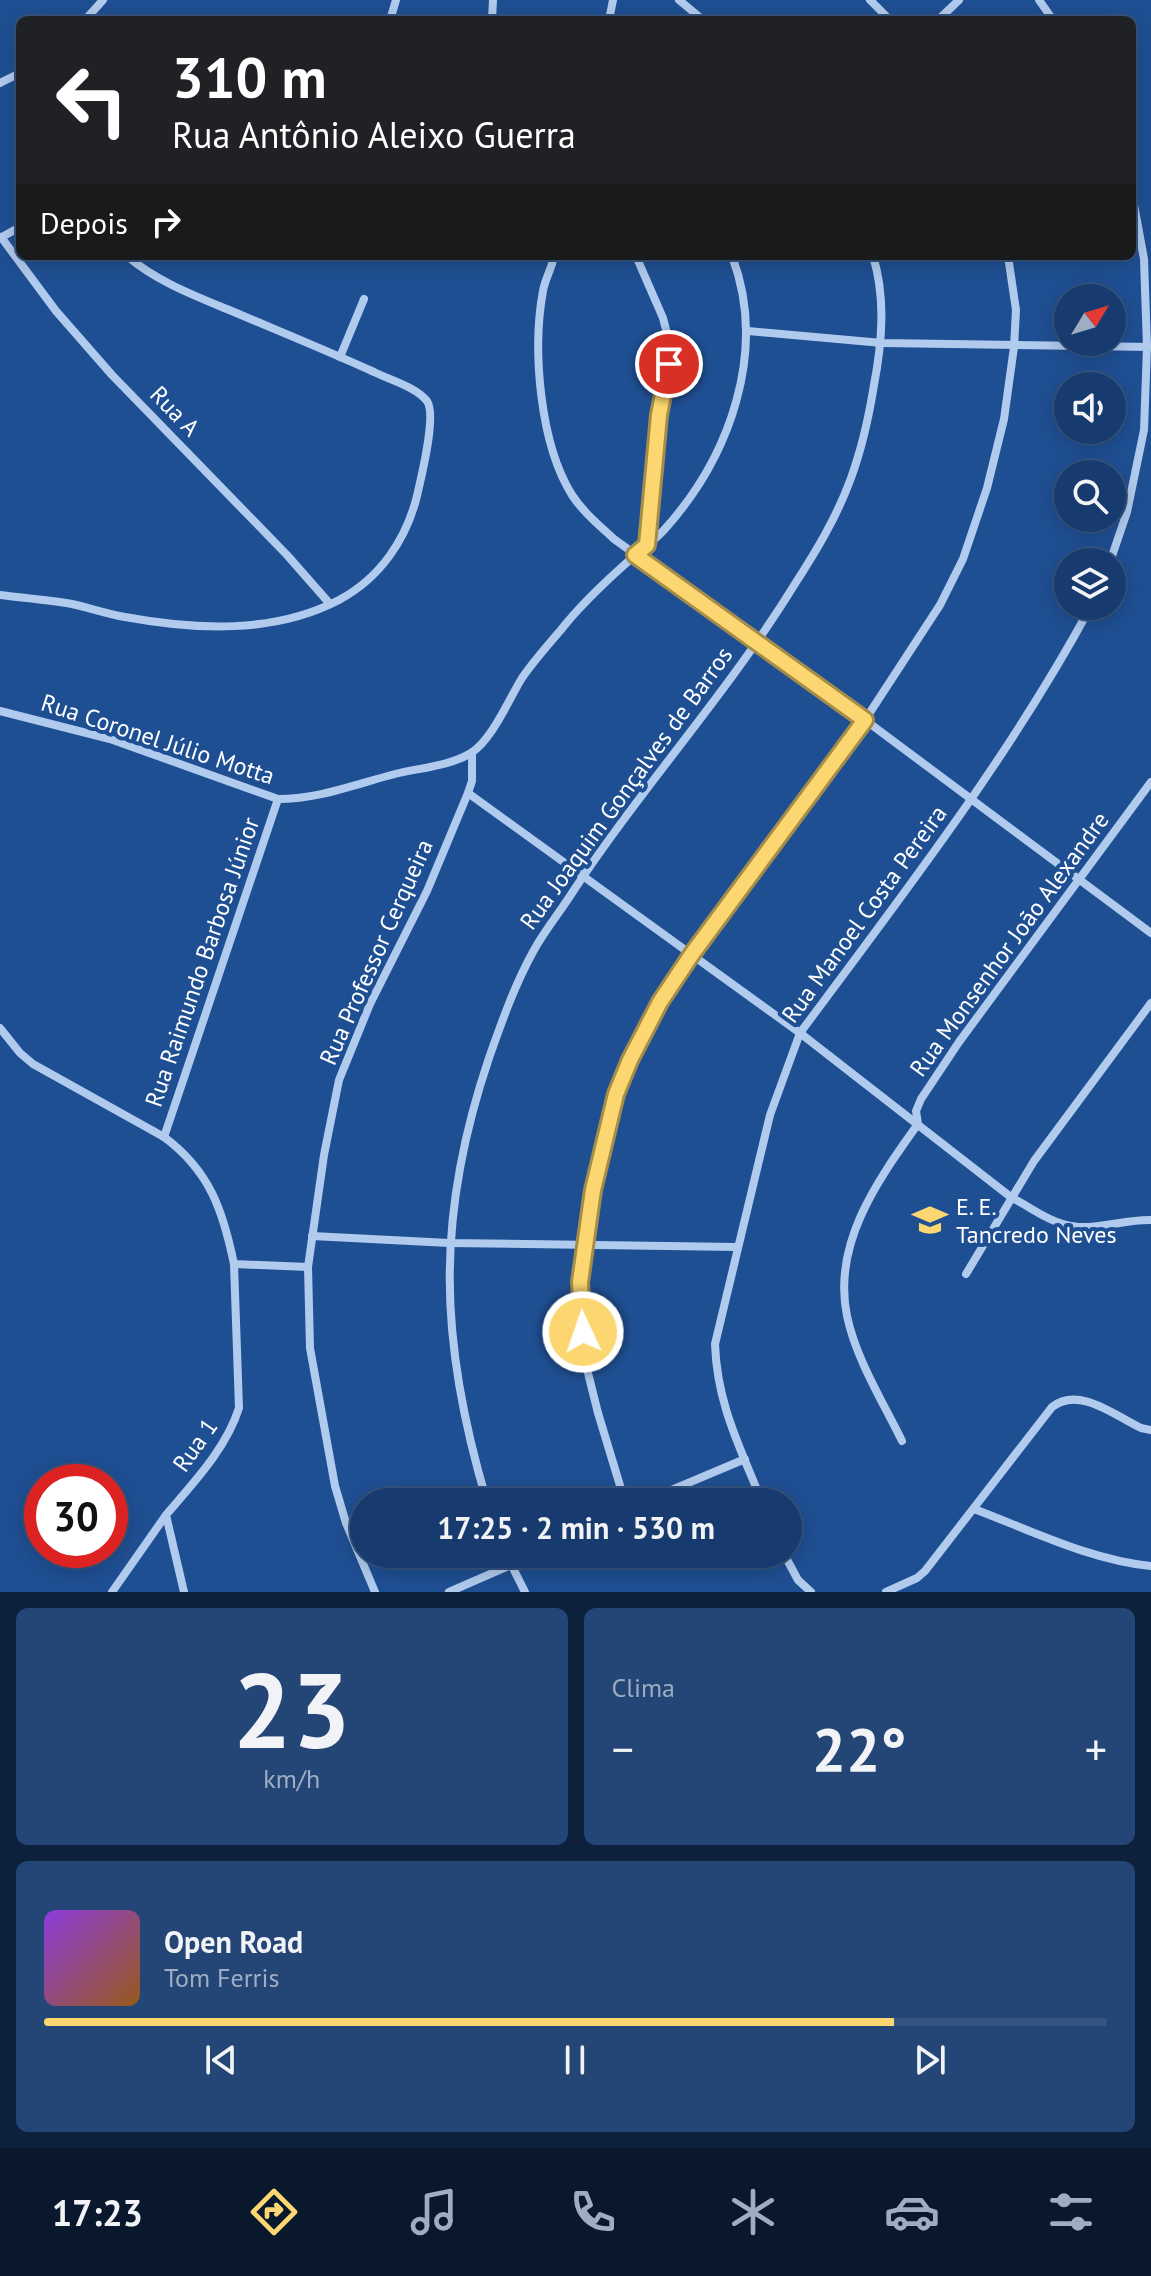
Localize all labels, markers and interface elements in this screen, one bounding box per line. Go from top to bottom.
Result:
text: 310 m [172,41,327,113]
icon: left [40,48,144,152]
text: Rua Antônio Aleixo Guerra [172,111,576,158]
icon: right [144,200,188,244]
text: Depois [40,203,128,242]
north arrow [1054,284,1126,356]
map controls [1054,284,1126,620]
pin [635,330,703,398]
icon: arrive [647,342,691,386]
button: sound [1054,372,1126,444]
street label: Rua A [144,379,206,443]
button: search [1054,460,1126,532]
button: layers [1054,548,1126,620]
street label: Rua Joaquim Gonçalves de Barros [513,640,739,936]
street label: Rua Coronel Júlio Motta [37,687,279,791]
street label: Rua Manoel Costa Pereira [775,799,953,1029]
street label: Rua Monsenhor João Alexandre [902,806,1116,1082]
street label: Rua Raimundo Barbosa Júnior [138,813,266,1111]
street label: Rua Professor Cerqueira [312,834,440,1070]
place label: E. E. Tancredo Neves [956,1191,1117,1250]
school or university icon: E. E. Tancredo Neves [911,1201,949,1239]
position arrow [541,1290,625,1374]
street label: Rua 1 [166,1412,224,1478]
speed limit sign: 30 [24,1464,128,1568]
text: 17:25 · 2 min · 530 m [437,1508,715,1547]
text: 23 [233,1642,351,1777]
text: Clima [612,1671,675,1704]
text: 22° [812,1710,906,1788]
text: − [612,1720,634,1777]
text: + [1085,1720,1107,1777]
text: km/h [263,1762,320,1795]
text: Open Road [164,1922,303,1961]
text: Tom Ferris [164,1961,279,1994]
icon: previous [199,2038,243,2082]
icon: pause [553,2038,597,2082]
icon: next [908,2038,952,2082]
icon: directions [246,2184,302,2240]
icon: music [406,2184,462,2240]
icon: phone [565,2184,621,2240]
icon: climate [725,2184,781,2240]
icon: car [884,2184,940,2240]
icon: filters [1043,2184,1099,2240]
text: 17:23 [52,2189,143,2236]

